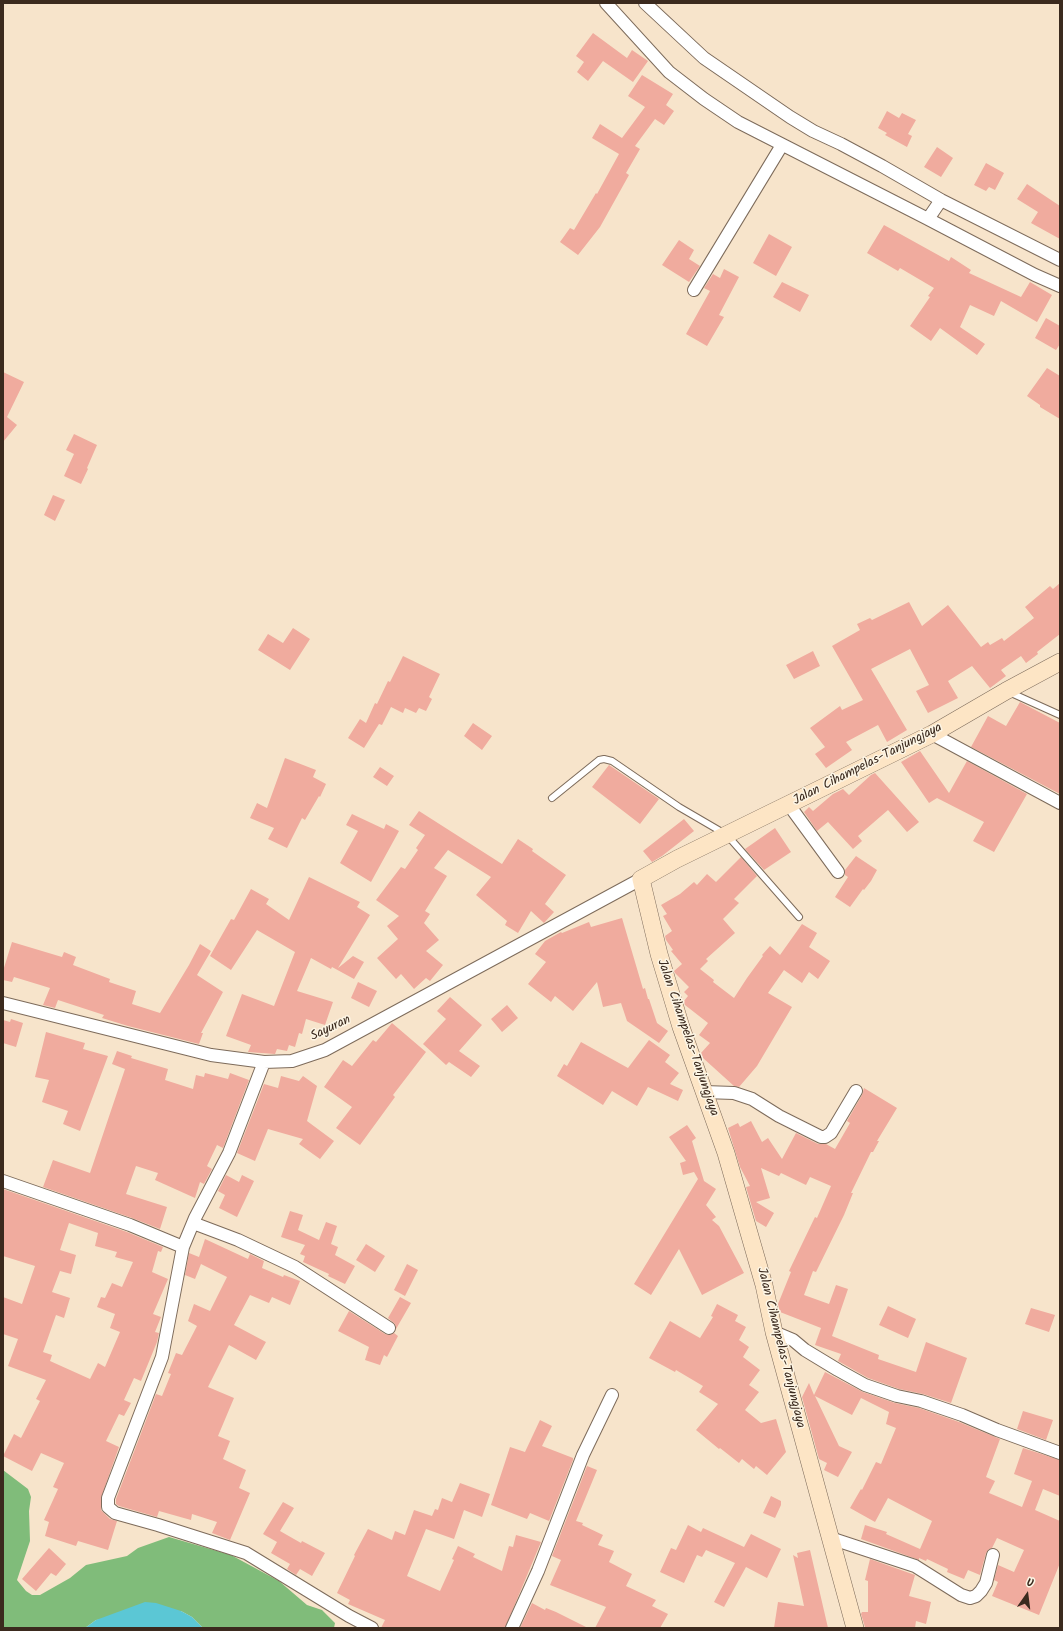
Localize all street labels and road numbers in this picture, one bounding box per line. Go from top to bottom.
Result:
street label: Jalan Cihampelas-Tanjungjaya [791,721,945,809]
street label: Jalan Cihampelas-Tanjungjaya [653,957,721,1119]
street label: Sayuran [308,1013,354,1045]
street label: Jalan Cihampelas-Tanjungjaya [752,1266,808,1430]

